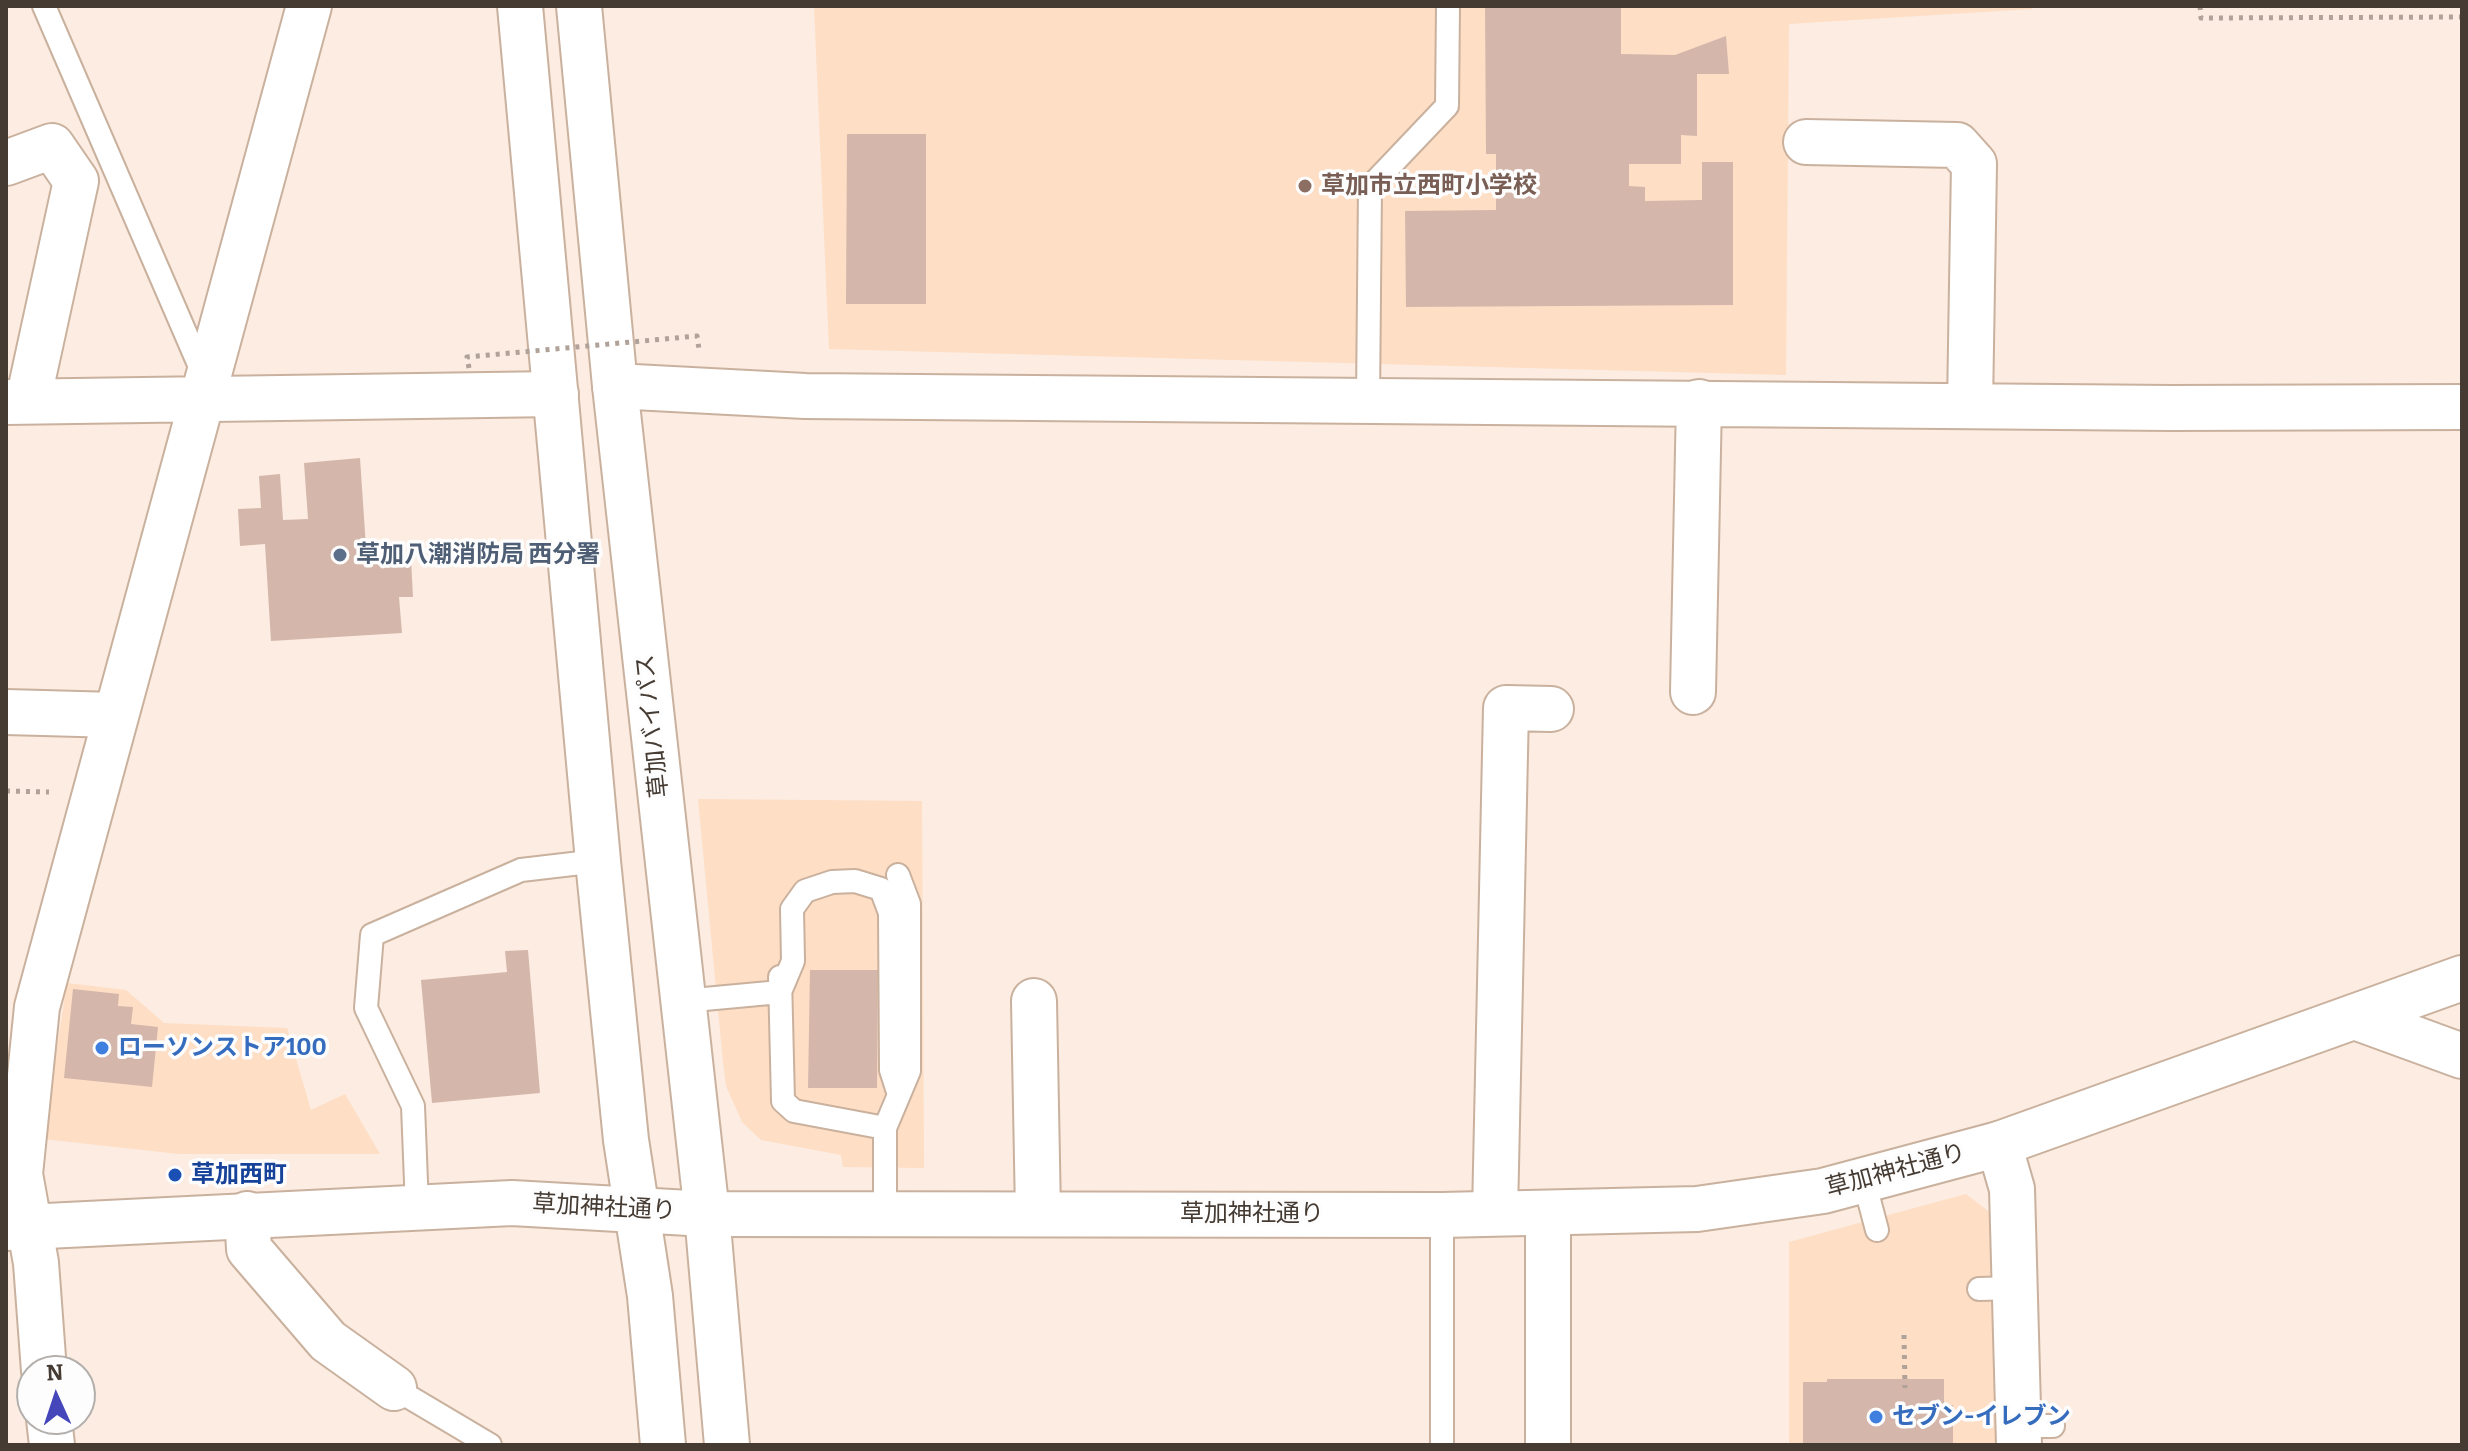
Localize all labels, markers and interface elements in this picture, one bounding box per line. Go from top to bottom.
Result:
place label: 草加市立西町小学校 [1321,172,1537,200]
marker: 草加市立西町小学校 [1296,177,1314,195]
place label: 草加八潮消防局 西分署 [356,541,600,569]
marker: 草加八潮消防局 西分署 [331,546,349,564]
street label: 草加バイパス [631,653,675,799]
place label: ローソンストア100 [118,1034,327,1062]
marker: ローソンストア100 [93,1039,111,1057]
street label: 草加神社通り [1823,1138,1969,1204]
place label: 草加西町 [191,1161,287,1189]
marker: 草加西町 [166,1166,184,1184]
street label: 草加神社通り [531,1190,677,1226]
street label: 草加神社通り [1180,1200,1324,1228]
north arrow [16,1355,96,1435]
text: N [46,1359,64,1386]
place label: セブン-イレブン [1892,1403,2071,1431]
marker: セブン-イレブン [1867,1408,1885,1426]

